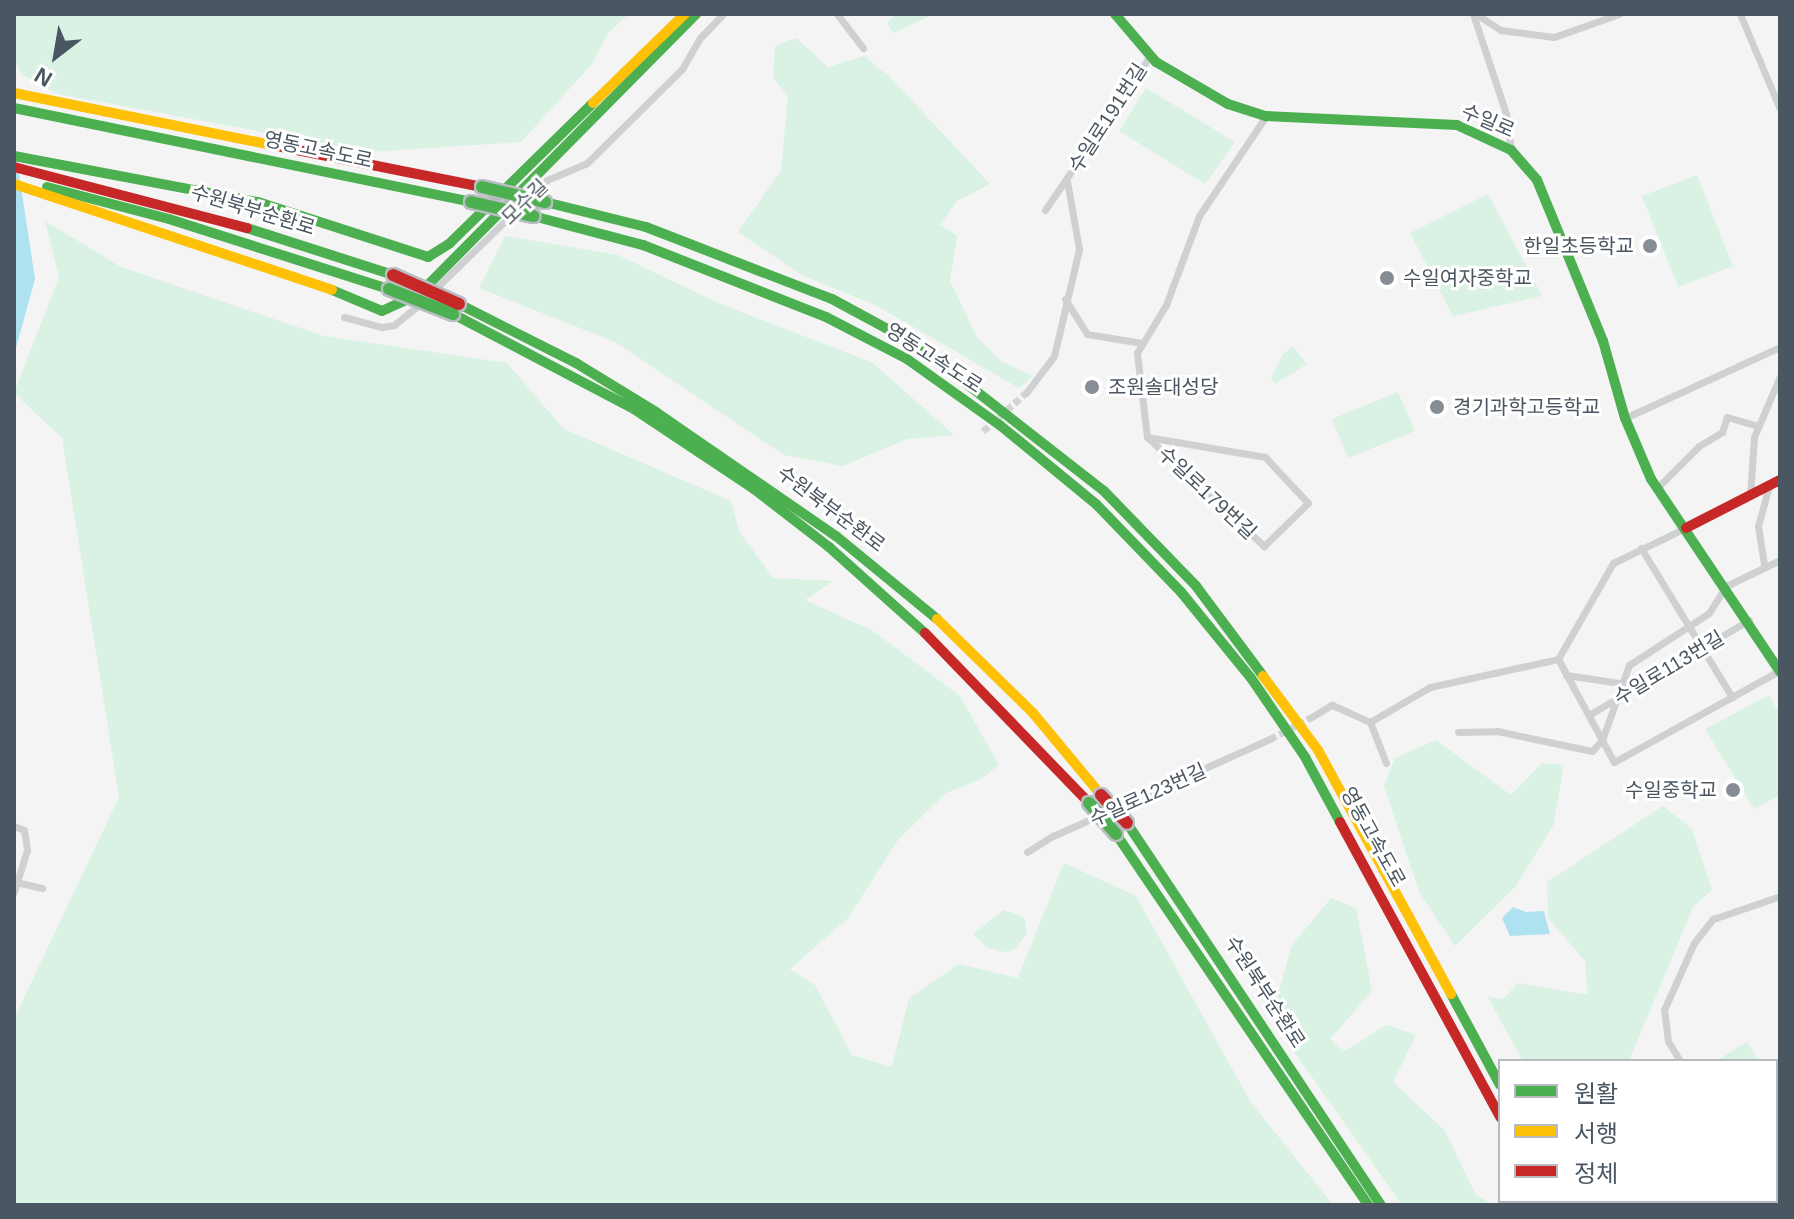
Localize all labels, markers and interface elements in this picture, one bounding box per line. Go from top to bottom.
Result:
north arrow [16,16,96,96]
street label: 수일로191번길 [1064,59,1152,177]
text: N [30,62,57,92]
street label: 수일로 [1458,99,1518,143]
street label: 영동고속도로 [262,127,374,173]
street label: 모수길 [497,174,553,230]
street label: 수원북부순환로 [188,180,318,240]
place label: 한일초등학교 [1524,234,1634,258]
marker: 한일초등학교 [1641,237,1659,255]
place label: 수일여자중학교 [1403,266,1532,290]
marker: 수일여자중학교 [1378,269,1396,287]
street label: 영동고속도로 [881,318,987,398]
place label: 조원솔대성당 [1108,375,1218,399]
marker: 조원솔대성당 [1083,378,1101,396]
place label: 경기과학고등학교 [1453,395,1600,419]
marker: 경기과학고등학교 [1428,398,1446,416]
street label: 수일로179번길 [1153,441,1261,545]
street label: 수원북부순환로 [772,461,890,557]
street label: 수일로113번길 [1610,626,1728,710]
street label: 수일로123번길 [1086,759,1210,831]
place label: 수일중학교 [1625,778,1717,802]
marker: 수일중학교 [1724,781,1742,799]
street label: 영동고속도로 [1336,783,1410,891]
street label: 수원북부순환로 [1220,931,1310,1053]
legend [1498,1059,1778,1203]
text: 원활 [1574,1080,1618,1107]
text: 서행 [1574,1120,1618,1147]
text: 정체 [1574,1160,1618,1187]

